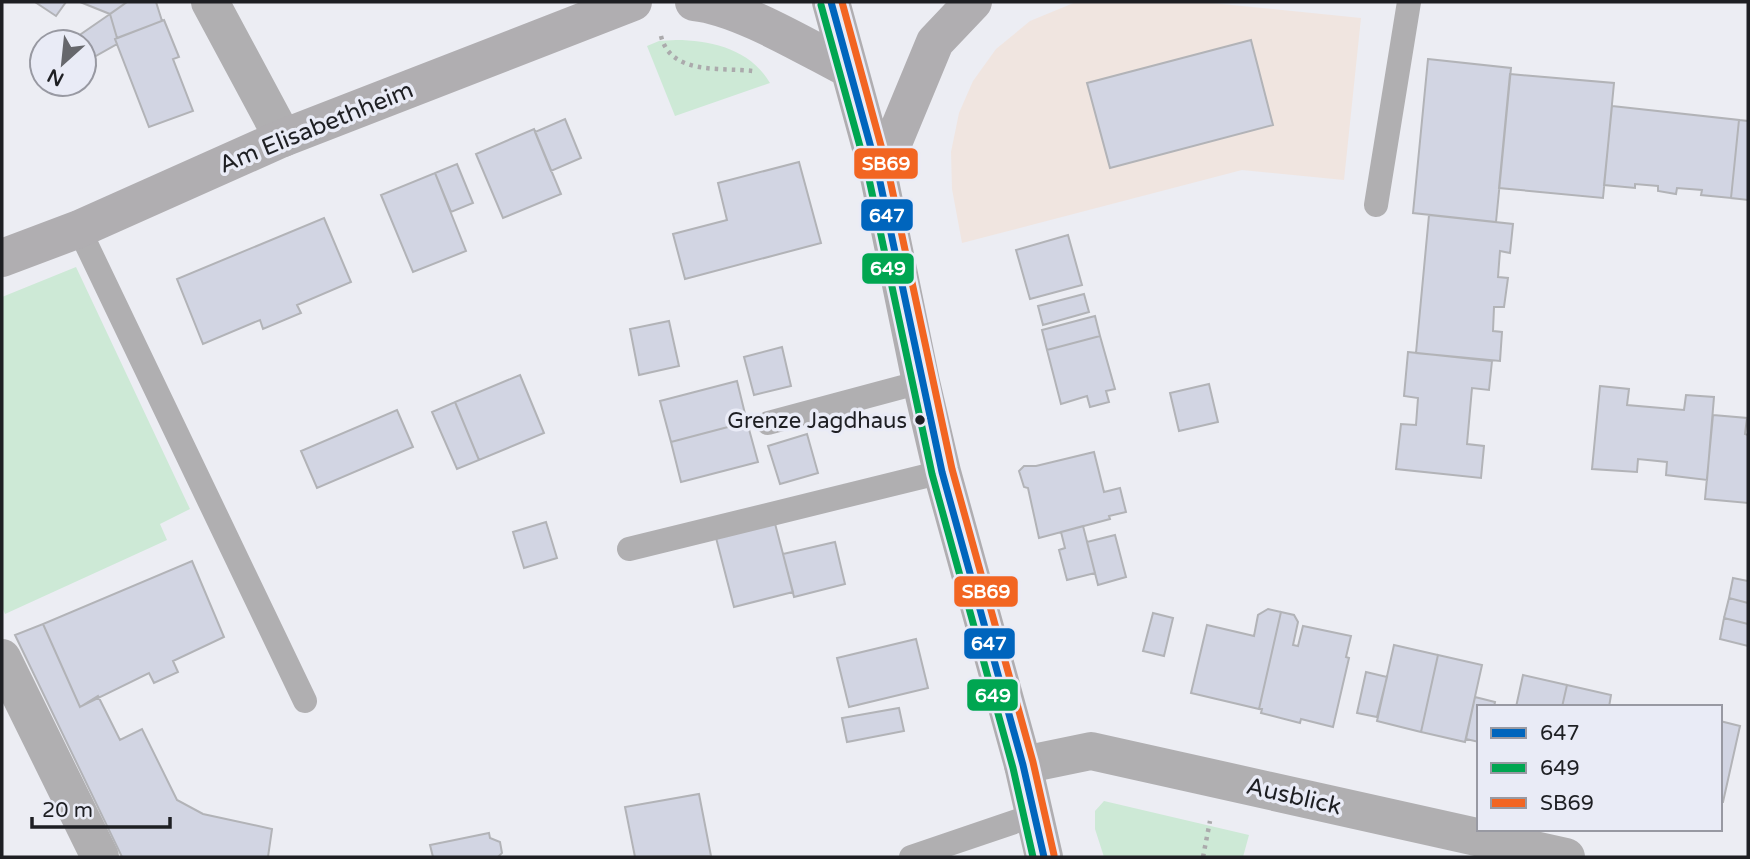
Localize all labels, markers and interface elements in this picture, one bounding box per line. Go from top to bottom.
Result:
north arrow [28,28,98,98]
text: N [44,64,68,91]
street label: Am Elisabethheim [215,75,418,180]
line badge: SB69 [853,147,919,180]
text: SB69 [862,153,910,175]
line badge: 647 [860,198,914,232]
text: 647 [869,205,905,227]
line badge: 649 [861,252,915,285]
text: 649 [870,258,906,280]
place label: Grenze Jagdhaus [727,408,907,434]
marker: Grenze Jagdhaus [913,413,927,427]
line badge: SB69 [953,575,1019,608]
text: SB69 [962,581,1010,603]
line badge: 647 [963,627,1016,660]
text: 647 [971,633,1007,655]
line badge: 649 [966,678,1019,712]
text: 649 [975,685,1011,707]
legend [1477,705,1722,831]
text: 647 [1540,721,1580,746]
text: 649 [1540,756,1580,781]
street label: Ausblick [1244,771,1344,821]
scale bar [32,786,170,830]
text: SB69 [1540,791,1594,816]
text: 20 m [42,798,93,823]

